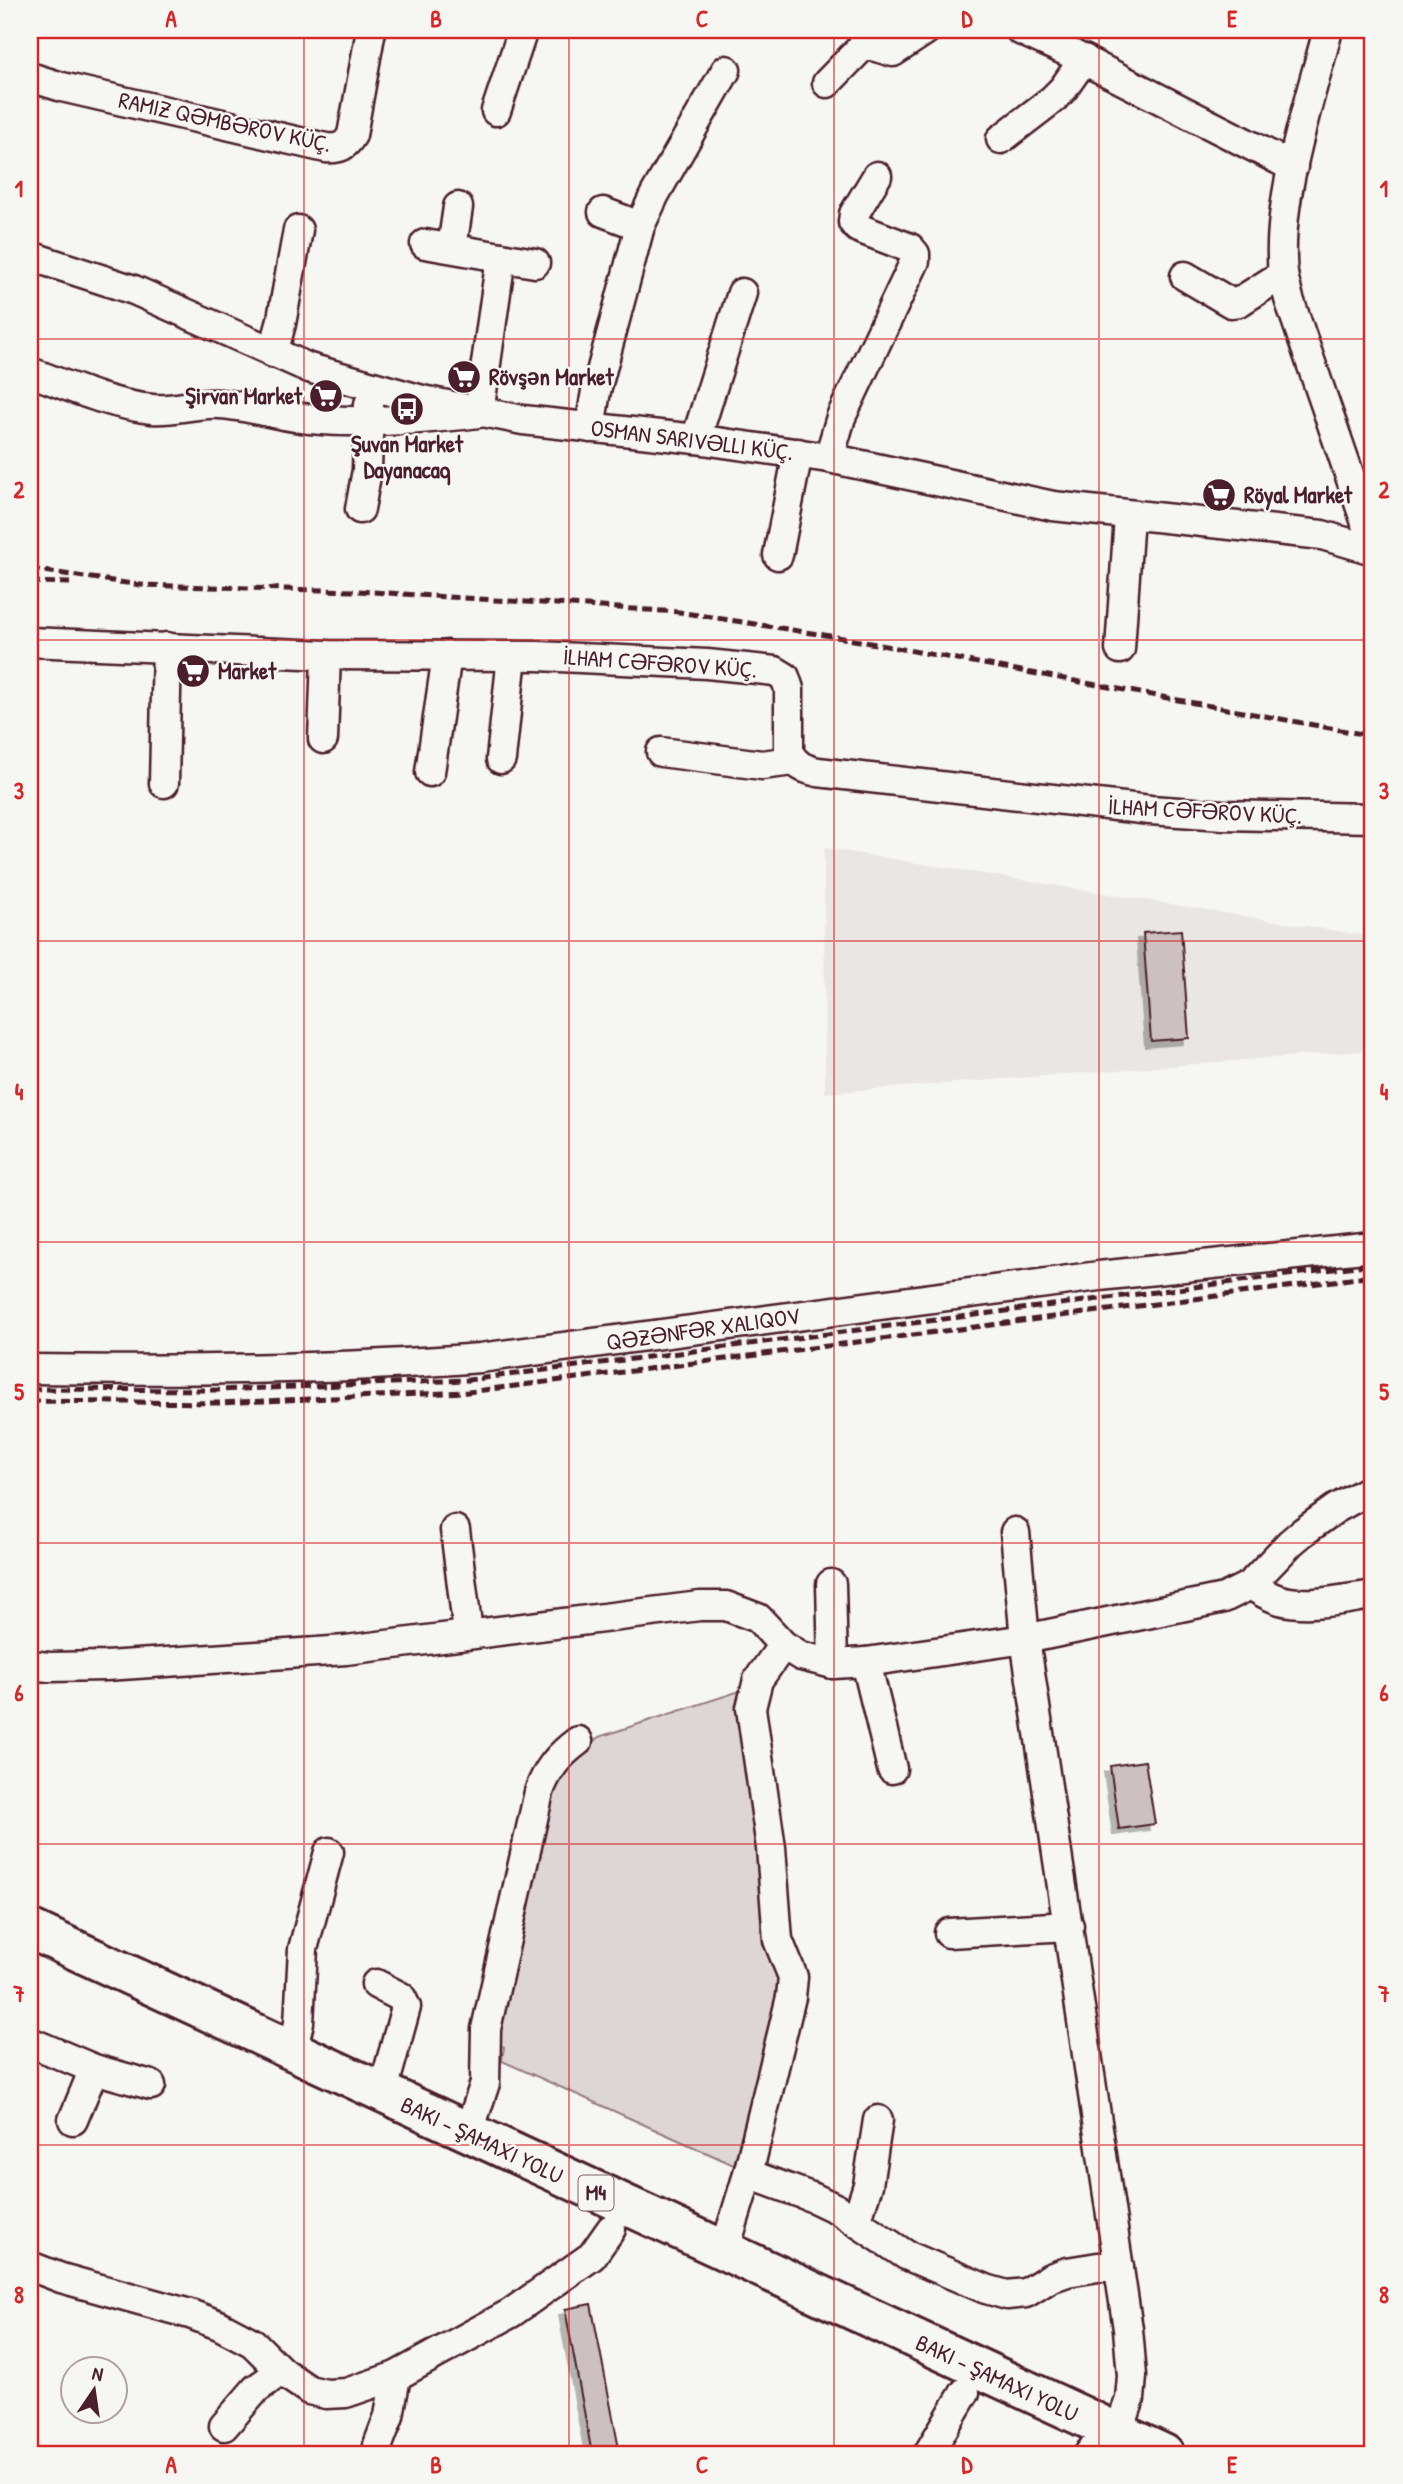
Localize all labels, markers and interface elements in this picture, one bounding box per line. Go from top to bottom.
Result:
text: A [165,3,177,34]
text: B [430,3,442,34]
text: C [696,3,708,34]
text: D [962,3,974,34]
text: E [1227,3,1238,34]
street label: RAMIZ QƏMBƏROV KÜÇ. [116,84,334,159]
text: 1 [15,173,23,204]
text: 1 [1380,173,1388,204]
supermarket icon: Rövşən Market [445,358,483,396]
place label: Rövşən Market [489,361,614,392]
supermarket icon: Şirvan Market [307,377,345,415]
place label: Şirvan Market [185,380,303,411]
bus stop icon: Şuvan Market Dayanacaq [388,390,426,428]
street label: OSMAN SARIVƏLLI KÜÇ. [589,412,795,467]
place label: Şuvan Market Dayanacaq [351,428,464,486]
text: 2 [14,474,25,505]
text: 2 [1379,474,1390,505]
supermarket icon: Röyal Market [1200,476,1238,514]
place label: Röyal Market [1244,479,1353,511]
street label: İLHAM CƏFƏROV KÜÇ. [562,640,758,685]
supermarket icon: Market [174,652,212,690]
place label: Market [218,655,277,686]
text: 3 [14,775,24,806]
text: 3 [1379,775,1389,806]
street label: İLHAM CƏFƏROV KÜÇ. [1107,790,1303,831]
text: 4 [15,1076,24,1107]
text: 4 [1380,1076,1389,1107]
street label: QƏZƏNFƏR XALIQOV [604,1300,802,1357]
text: 5 [14,1376,24,1407]
text: 5 [1379,1376,1389,1407]
text: 6 [14,1677,24,1708]
text: 6 [1379,1677,1389,1708]
text: 7 [12,1978,25,2009]
text: 7 [1377,1978,1390,2009]
street label: BAKI - ŞAMAXI YOLU [396,2088,568,2191]
road number: M4 [578,2176,614,2210]
text: 8 [14,2279,24,2310]
text: 8 [1379,2279,1389,2310]
street label: BAKI - ŞAMAXI YOLU [911,2326,1083,2429]
north arrow [60,2354,130,2424]
text: N [90,2360,106,2387]
text: A [165,2449,177,2480]
text: B [430,2449,442,2480]
text: C [696,2449,708,2480]
text: D [962,2449,974,2480]
text: E [1227,2449,1238,2480]

